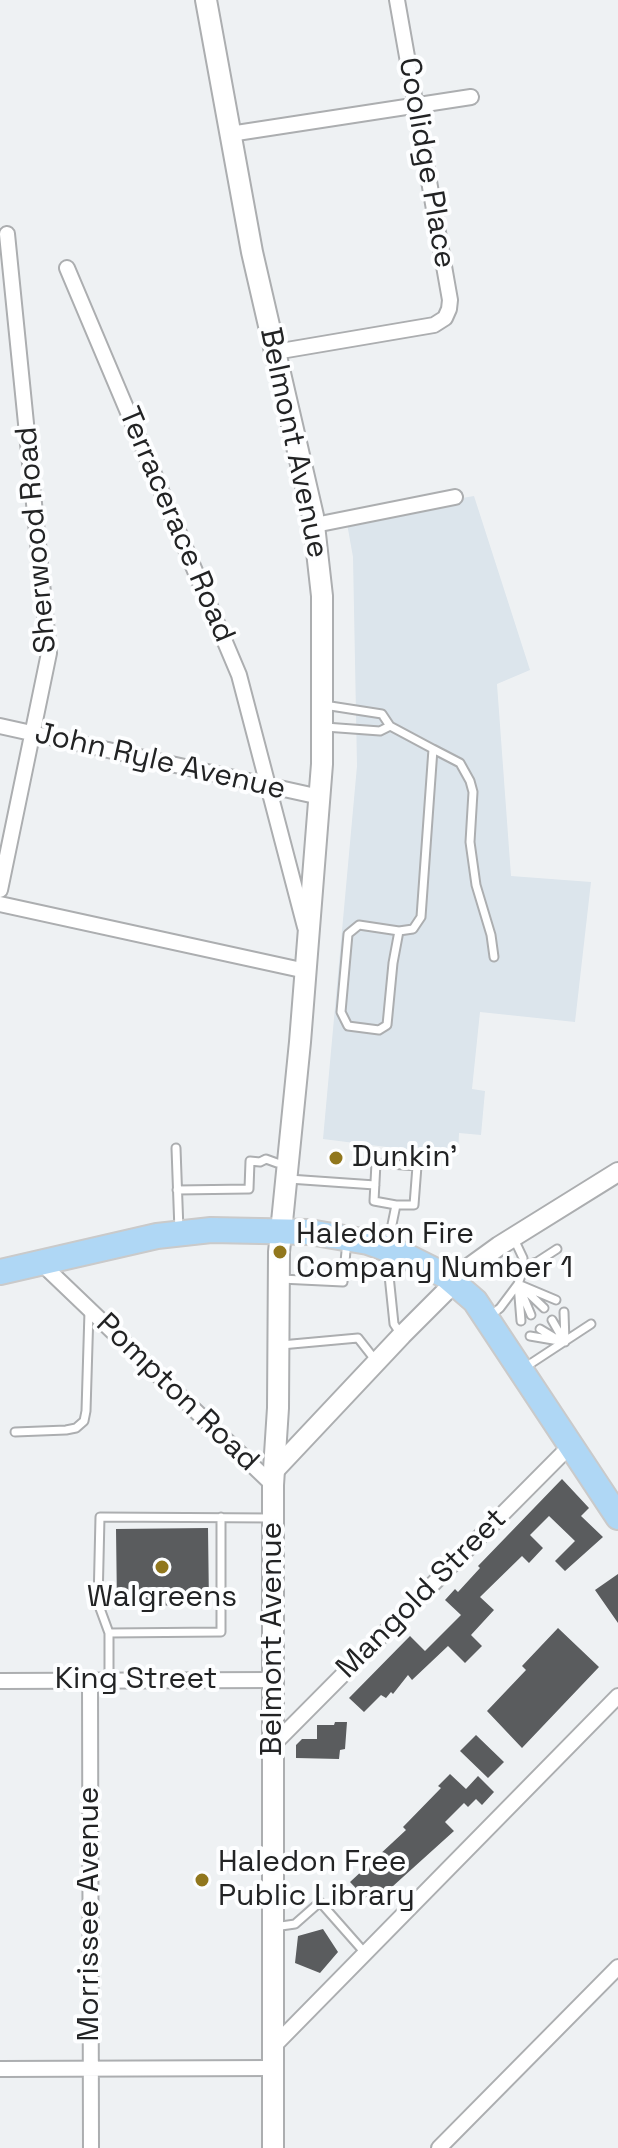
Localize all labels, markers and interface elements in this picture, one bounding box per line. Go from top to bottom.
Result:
street label: Coolidge Place [390,55,462,271]
street label: Belmont Avenue [251,324,335,562]
street label: Terracerace Road [110,402,242,648]
street label: Sherwood Road [9,425,65,655]
street label: John Ryle Avenue [31,716,289,808]
place label: Dunkin' [352,1140,457,1176]
marker: Dunkin' [327,1149,345,1167]
place label: Haledon Fire Company Number 1 [296,1217,573,1288]
marker: Haledon Fire Company Number 1 [271,1243,289,1261]
street label: Pompton Road [88,1306,266,1480]
street label: Mangold Street [330,1502,514,1686]
street label: Belmont Avenue [255,1522,291,1756]
marker: Walgreens [153,1558,171,1576]
place label: Walgreens [87,1580,237,1616]
street label: King Street [55,1662,217,1698]
street label: Morrissee Avenue [72,1786,108,2042]
place label: Haledon Free Public Library [218,1845,415,1916]
marker: Haledon Free Public Library [193,1871,211,1889]

